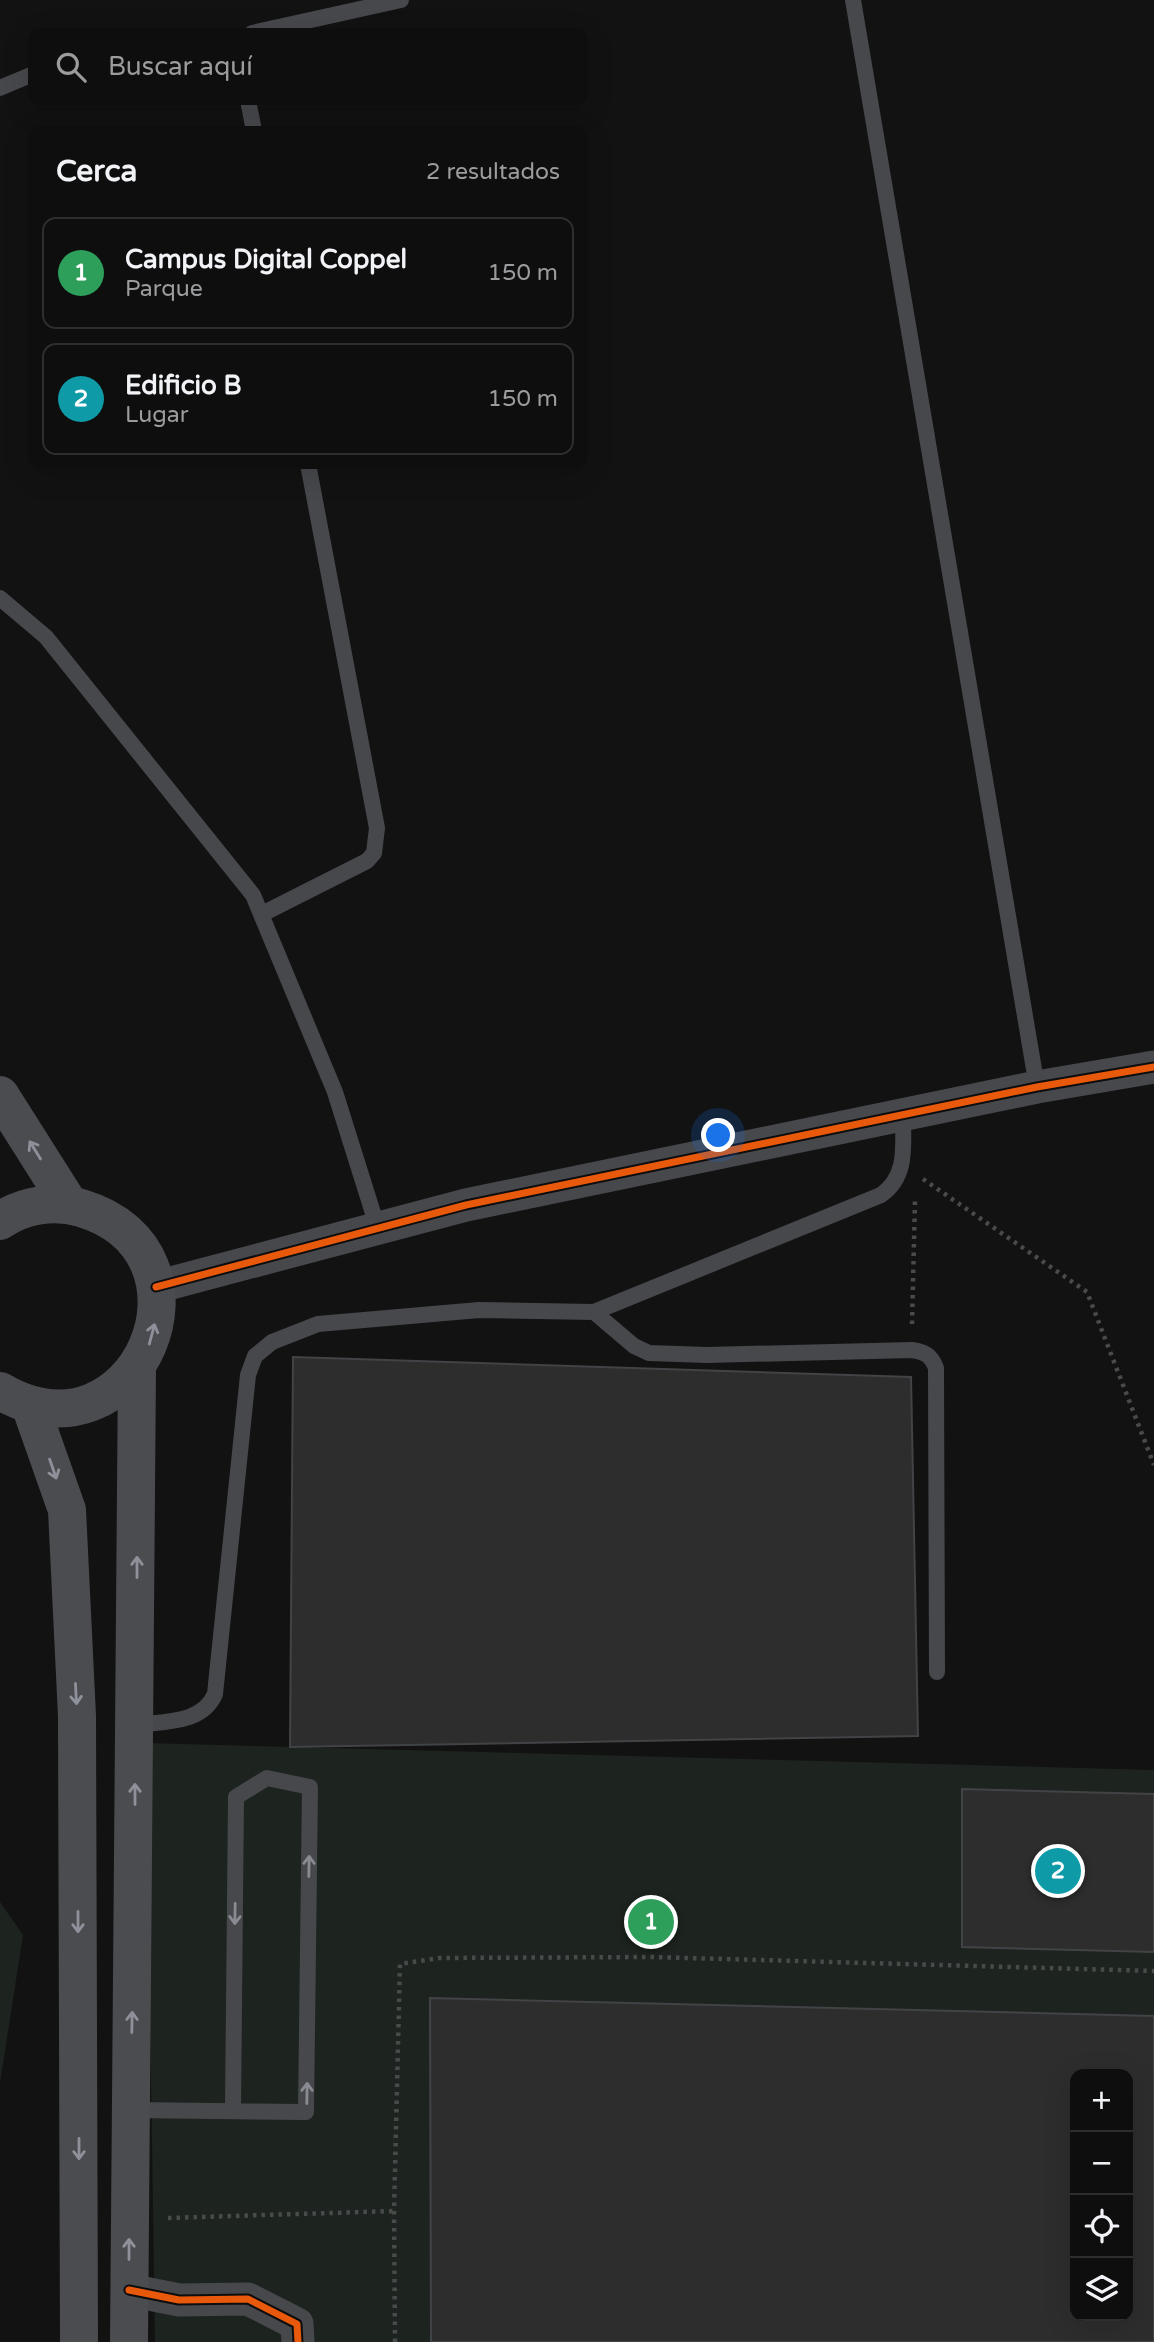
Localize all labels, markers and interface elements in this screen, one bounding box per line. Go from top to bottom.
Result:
search box [28,28,588,105]
icon: search [52,48,90,86]
text: Buscar aquí [108,51,253,82]
text: Cerca [56,153,137,190]
text: 2 resultados [426,158,560,186]
text: Campus Digital Coppel [125,244,407,275]
text: 1 [74,259,88,287]
text: 150 m [488,259,558,287]
text: Parque [125,275,203,303]
text: Edificio B [125,370,242,401]
text: 2 [74,385,88,413]
text: 150 m [488,385,558,413]
text: Lugar [125,401,189,429]
your location [701,1118,735,1152]
one-way arrow [27,1140,41,1160]
one-way arrow [147,1323,160,1345]
one-way arrow [48,1458,60,1480]
one-way arrow [130,1556,144,1579]
one-way arrow [70,1683,83,1705]
one-way arrow [129,1783,142,1806]
pin: 2 [1035,1845,1081,1897]
one-way arrow [302,1855,316,1878]
pin: 1 [628,1896,674,1948]
one-way arrow [228,1902,242,1925]
one-way arrow [71,1910,85,1933]
one-way arrow [125,2011,139,2034]
map controls [1070,2069,1133,2321]
button: + [1070,2069,1133,2132]
one-way arrow [300,2082,313,2105]
button: − [1070,2132,1133,2195]
one-way arrow [72,2138,85,2161]
button: locate [1070,2195,1133,2258]
one-way arrow [122,2238,136,2261]
button: layers [1070,2258,1133,2321]

